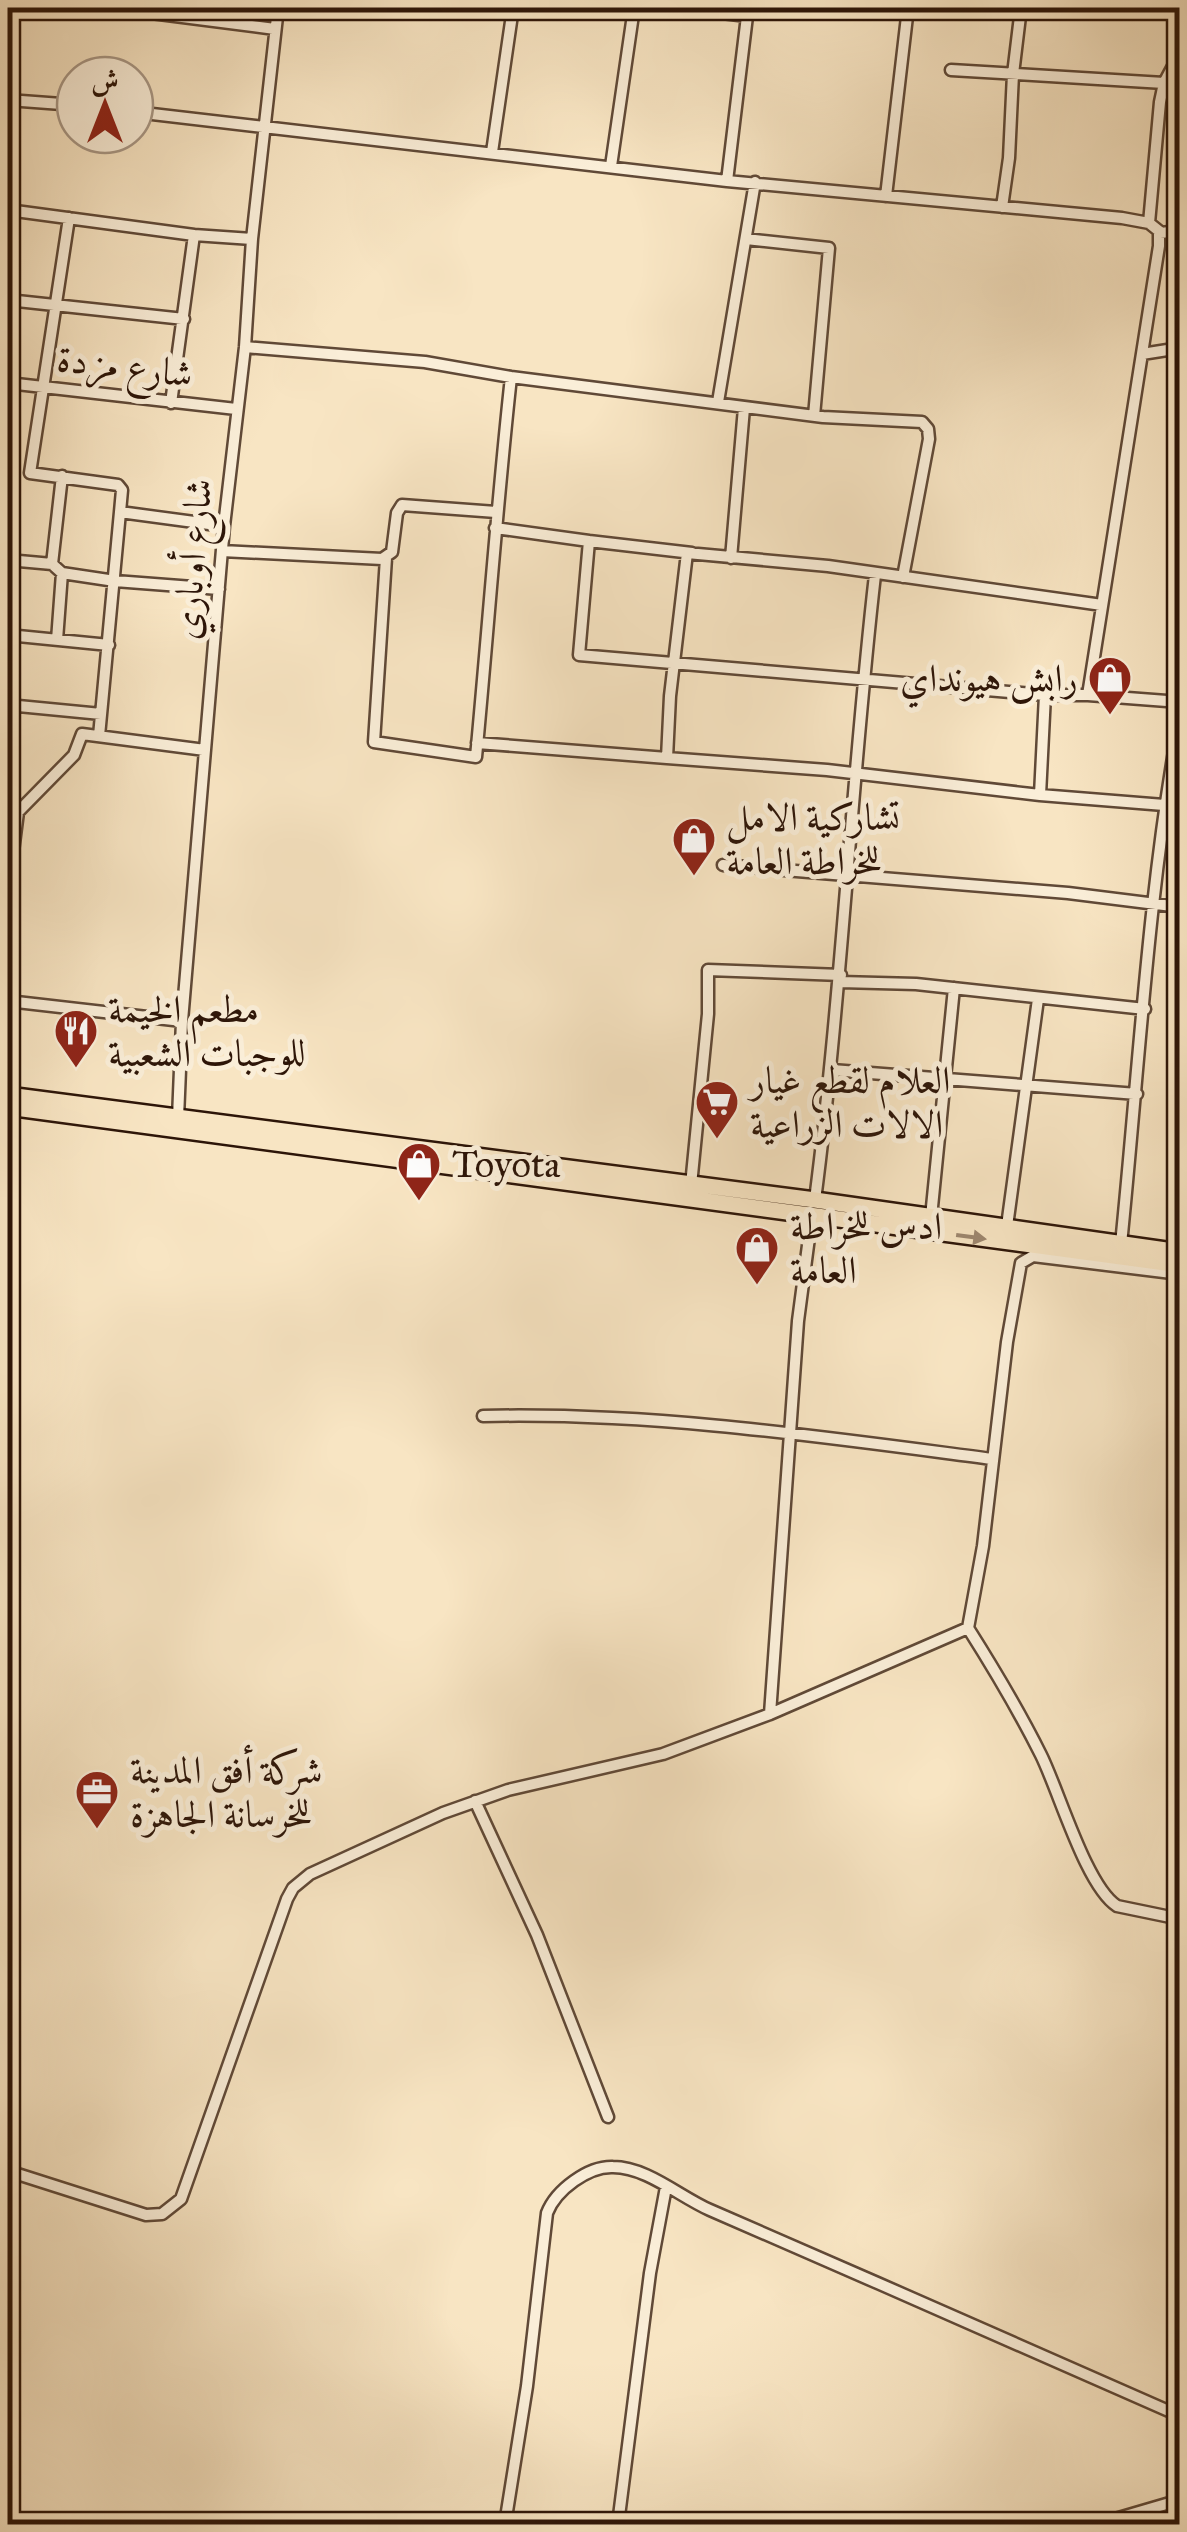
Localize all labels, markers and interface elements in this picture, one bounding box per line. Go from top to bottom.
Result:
north arrow [55,55,155,155]
text: ش [91,63,119,98]
street label: شارع مزدة [54,335,195,405]
street label: شارع أوباري [159,476,230,642]
place label: رابش هيونداي [900,655,1078,709]
shop icon: رابش هيونداي [1087,655,1133,716]
place label: تشاركية الامل للخراطة العامة [726,794,900,885]
shop icon: تشاركية الامل للخراطة العامة [671,816,717,877]
place label: مطعم الخيمة للوجبات الشعبية [108,986,306,1076]
restaurant icon: مطعم الخيمة للوجبات الشعبية [53,1008,99,1069]
place label: العلام لقطع غيار الالات الزراعية [746,1057,951,1147]
supermarket icon: العلام لقطع غيار الالات الزراعية [694,1079,740,1140]
shop icon: Toyota [396,1141,442,1202]
place label: Toyota [452,1141,561,1187]
place label: ادس للخراطة العامة [790,1203,942,1293]
shop icon: ادس للخراطة العامة [734,1225,780,1286]
one-way arrow [956,1229,988,1245]
place label: شركة أفق المدينة للخرسانة الجاهزة [130,1744,323,1838]
office icon: شركة أفق المدينة للخرسانة الجاهزة [74,1769,120,1830]

